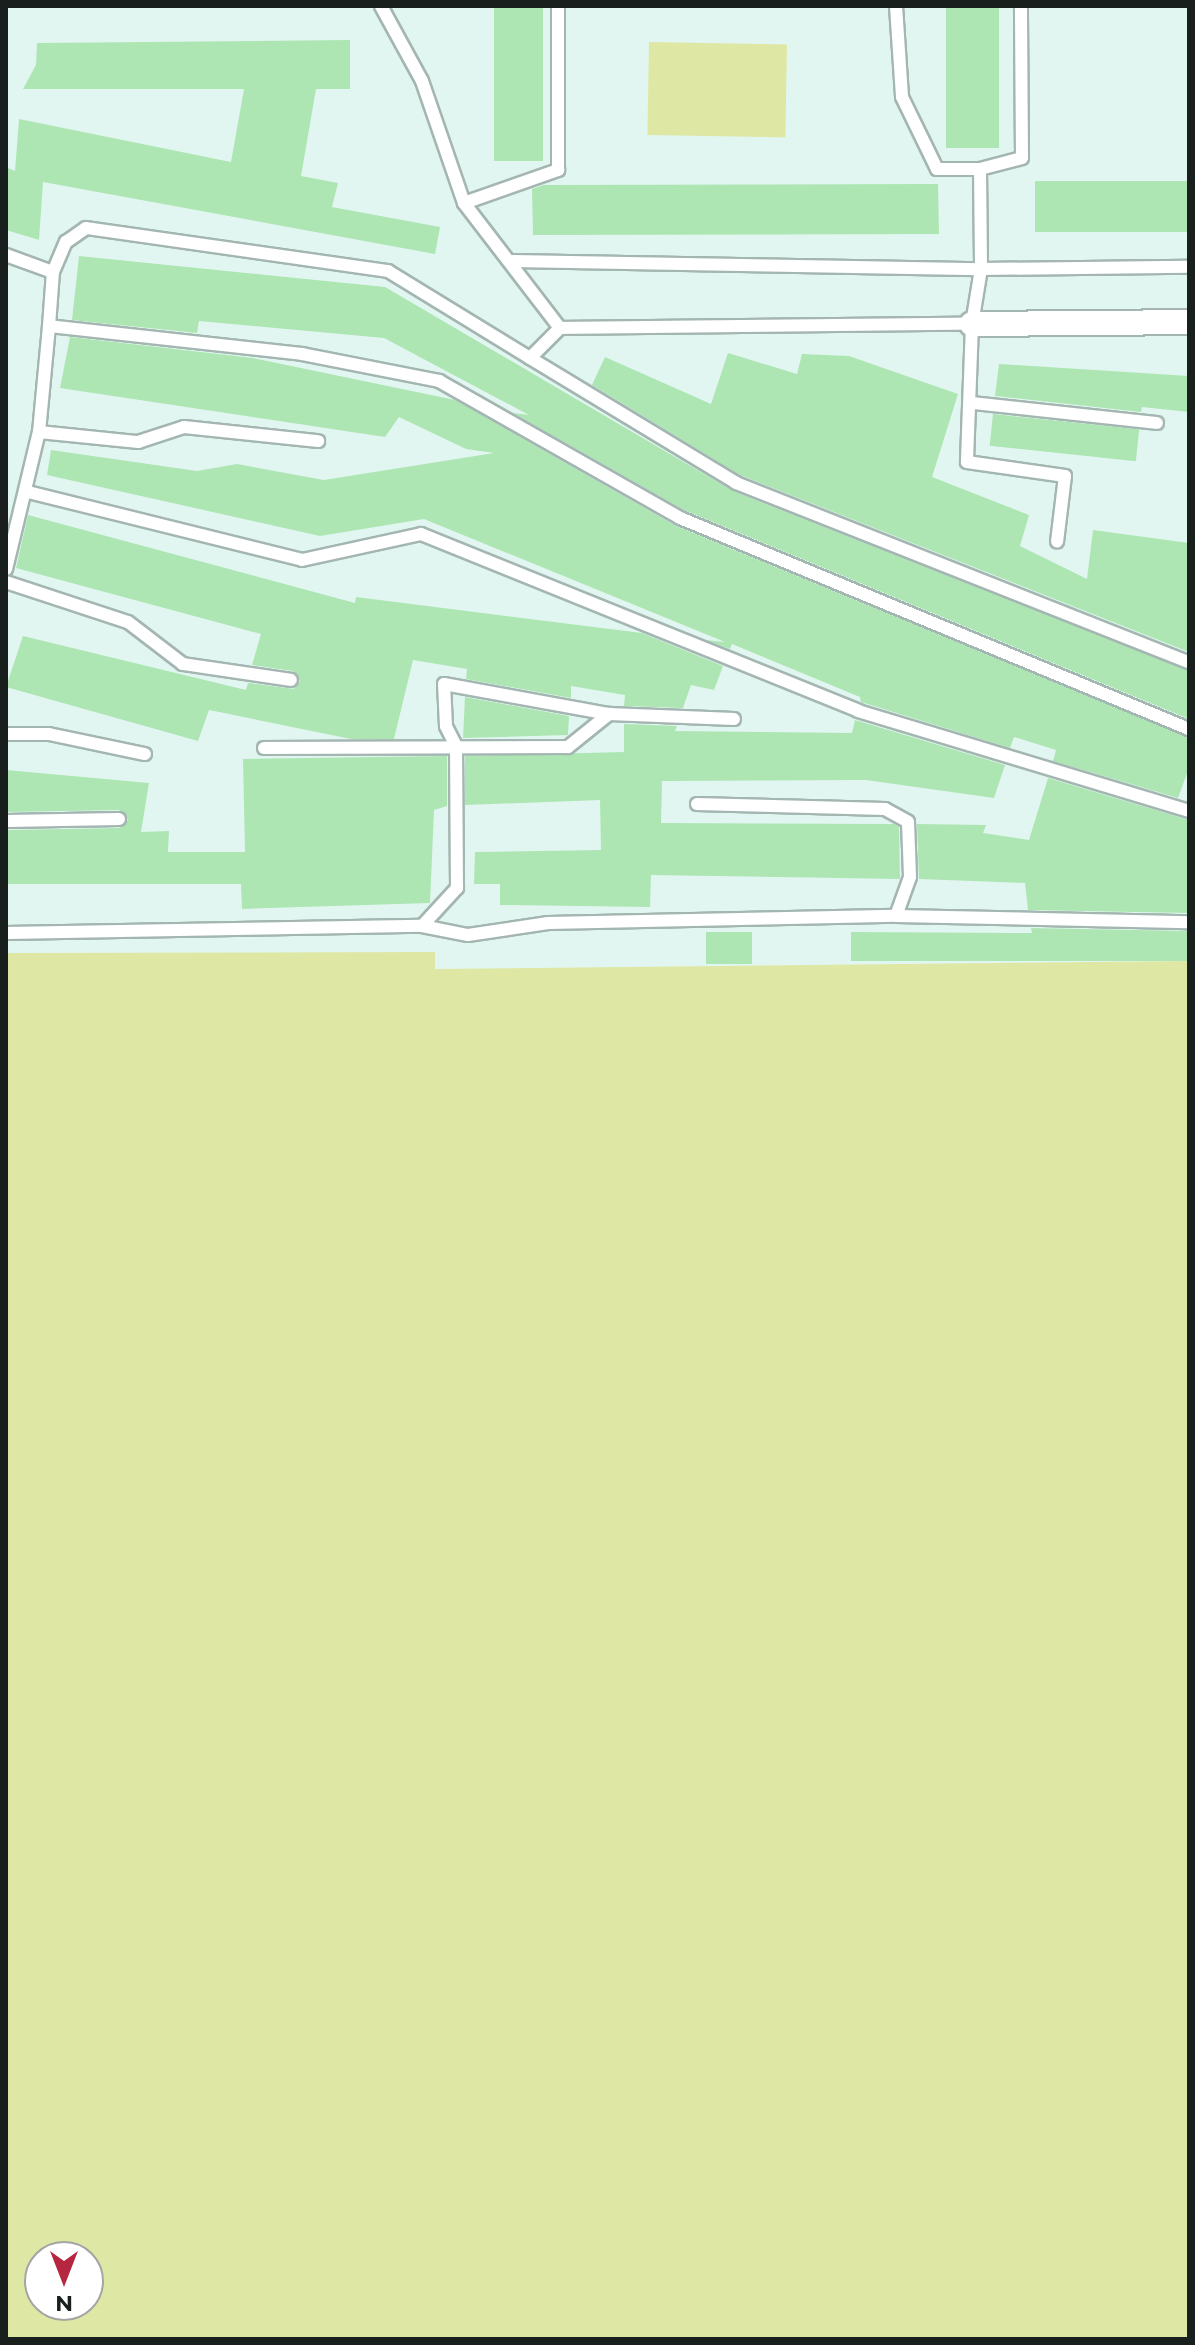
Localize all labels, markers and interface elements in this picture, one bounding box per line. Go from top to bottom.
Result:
north arrow [24,2241,104,2321]
text: N [55,2290,73,2317]

